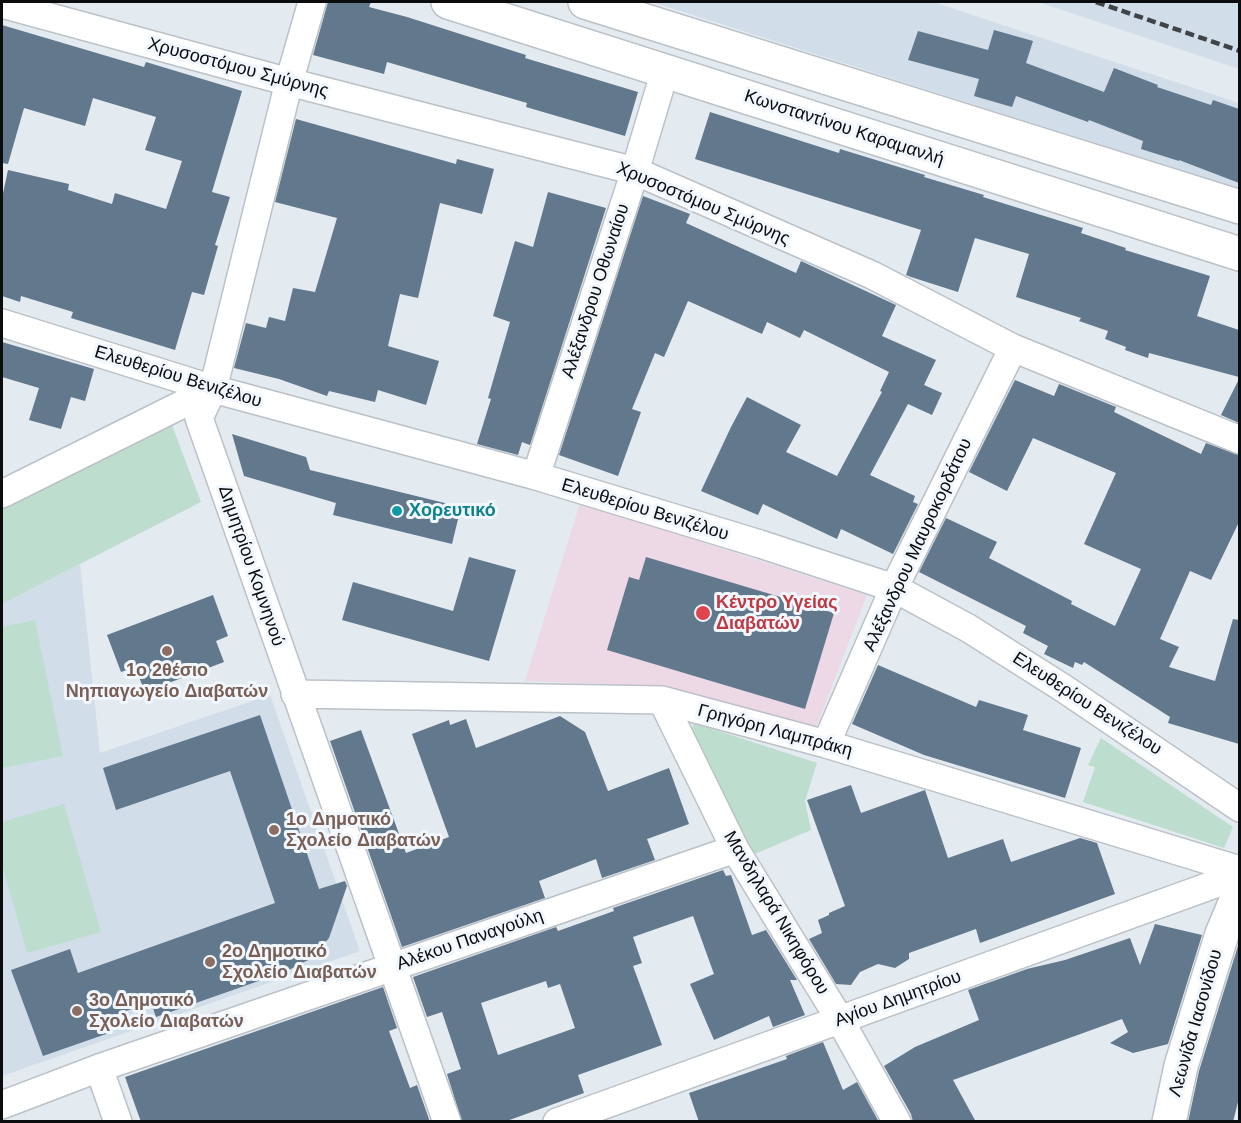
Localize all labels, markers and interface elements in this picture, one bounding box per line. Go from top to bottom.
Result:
street label: Χρυσοστόμου Σμύρνης [145,34,331,102]
street label: Κωνσταντίνου Καραμανλή [741,85,947,171]
street label: Χρυσοστόμου Σμύρνης [613,158,793,250]
street label: Αλέξανδρου Οθωναίου [558,201,634,381]
street label: Ελευθερίου Βενιζέλου [92,341,264,413]
street label: Αλέξανδρου Μαυροκορδάτου [859,435,977,655]
street label: Ελευθερίου Βενιζέλου [559,474,731,546]
street label: Δημητρίου Κομνηνού [213,483,289,649]
place label: Χορευτικό [409,500,496,522]
marker: Χορευτικό [390,504,404,518]
place label: Κέντρο Υγείας Διαβατών [716,592,838,634]
marker: Κέντρο Υγείας Διαβατών [694,604,712,622]
marker: 1ο 2θέσιο Νηπιαγωγείο Διαβατών [160,644,174,658]
street label: Ελευθερίου Βενιζέλου [1008,648,1166,760]
place label: 1ο 2θέσιο Νηπιαγωγείο Διαβατών [66,660,268,702]
street label: Γρηγόρη Λαμπράκη [695,700,855,762]
place label: 1ο Δημοτικό Σχολείο Διαβατών [286,809,441,852]
marker: 1ο Δημοτικό Σχολείο Διαβατών [267,823,281,837]
street label: Μανδηλαρά Νικηφόρου [719,827,833,999]
street label: Αλέκου Παναγούλη [394,905,546,975]
place label: 2ο Δημοτικό Σχολείο Διαβατών [222,941,377,984]
street label: Λεωνίδα Ιασονίδου [1165,947,1227,1099]
marker: 2ο Δημοτικό Σχολείο Διαβατών [203,955,217,969]
street label: Αγίου Δημητρίου [832,966,964,1032]
place label: 3ο Δημοτικό Σχολείο Διαβατών [89,990,244,1032]
marker: 3ο Δημοτικό Σχολείο Διαβατών [70,1004,84,1018]

